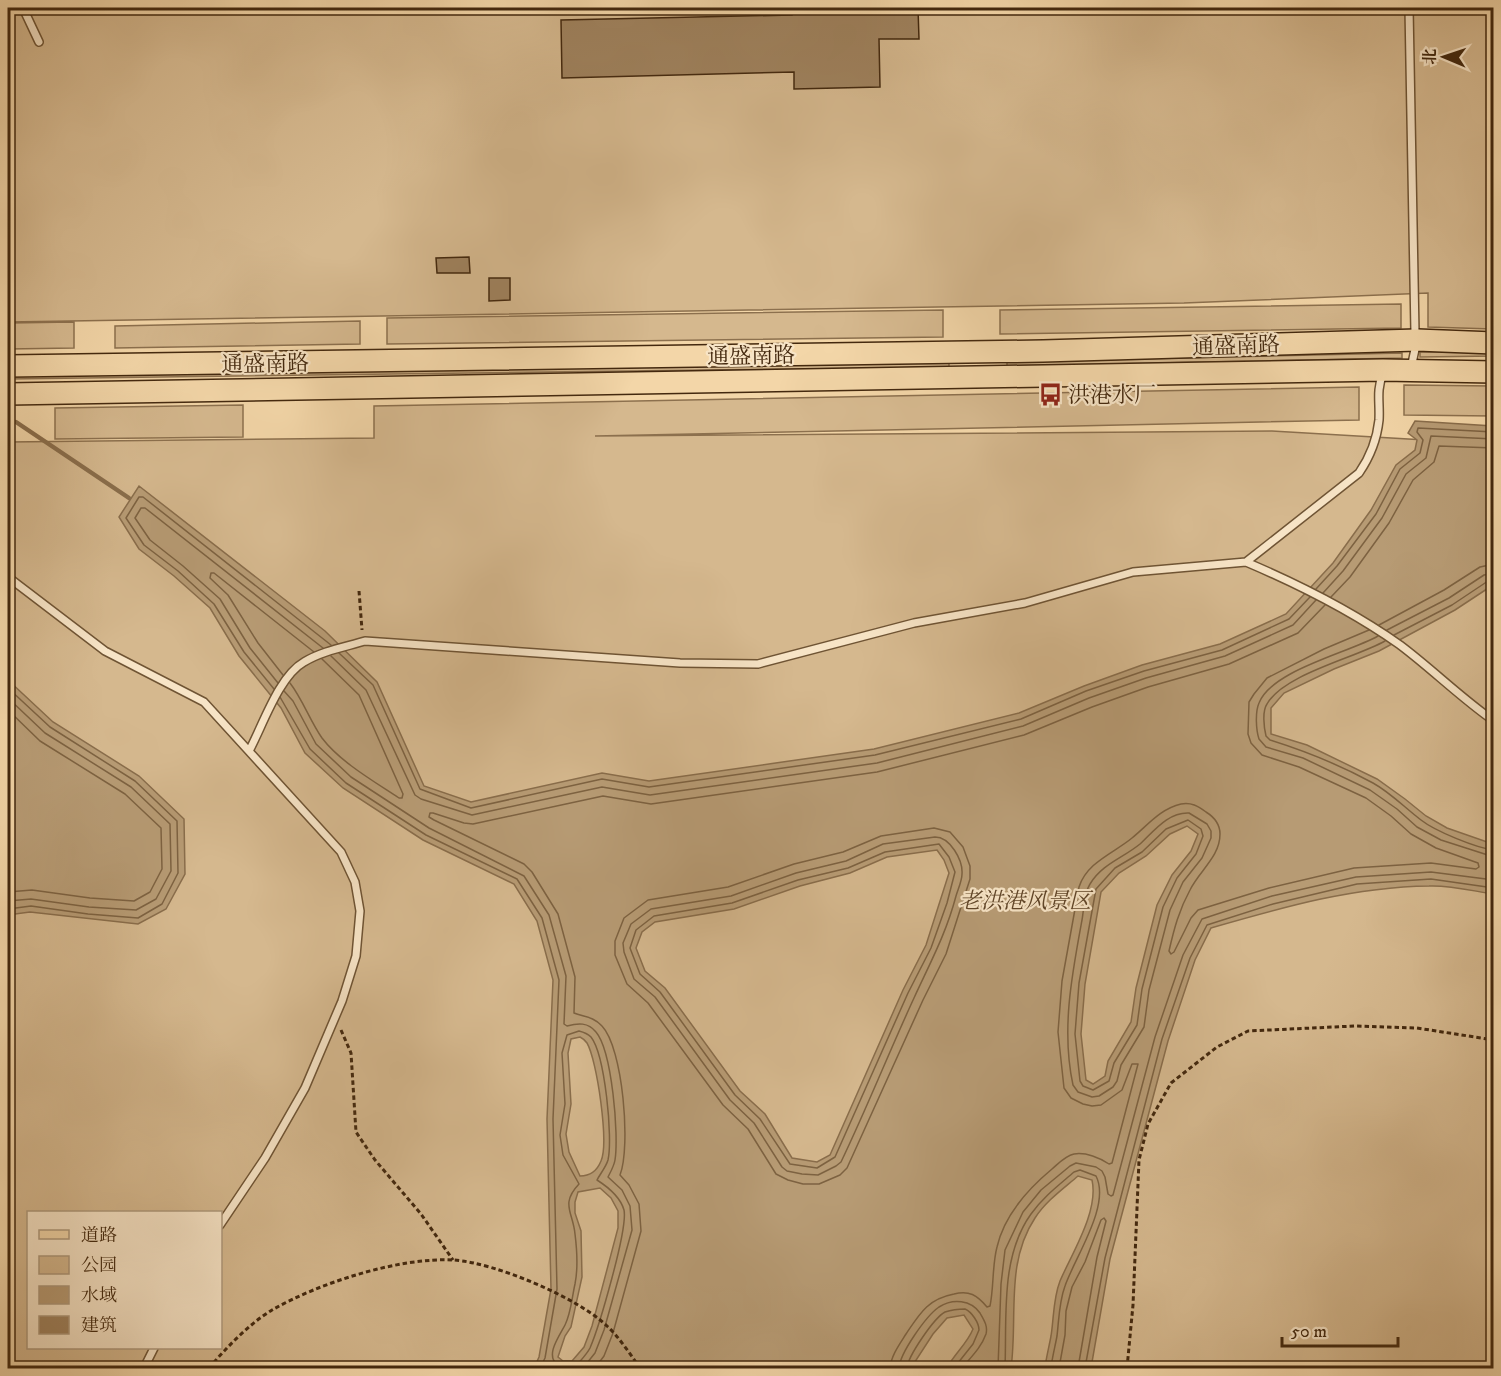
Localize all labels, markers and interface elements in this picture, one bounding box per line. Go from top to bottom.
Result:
north arrow [1414,27,1474,87]
text: 北 [1420,48,1440,65]
street label: 通盛南路 [1192,331,1281,362]
street label: 通盛南路 [707,342,795,371]
street label: 通盛南路 [221,350,309,379]
bus stop icon: 洪港水厂 [1037,381,1063,407]
place label: 洪港水厂 [1068,382,1156,409]
park label: 老洪港风景区 [959,888,1094,915]
legend [27,1211,222,1349]
text: 道路 [81,1225,117,1247]
text: 公园 [81,1255,117,1277]
text: 水域 [81,1285,117,1307]
scale bar [1282,1310,1398,1348]
text: 建筑 [81,1315,117,1337]
text: 50 m [1291,1321,1327,1343]

